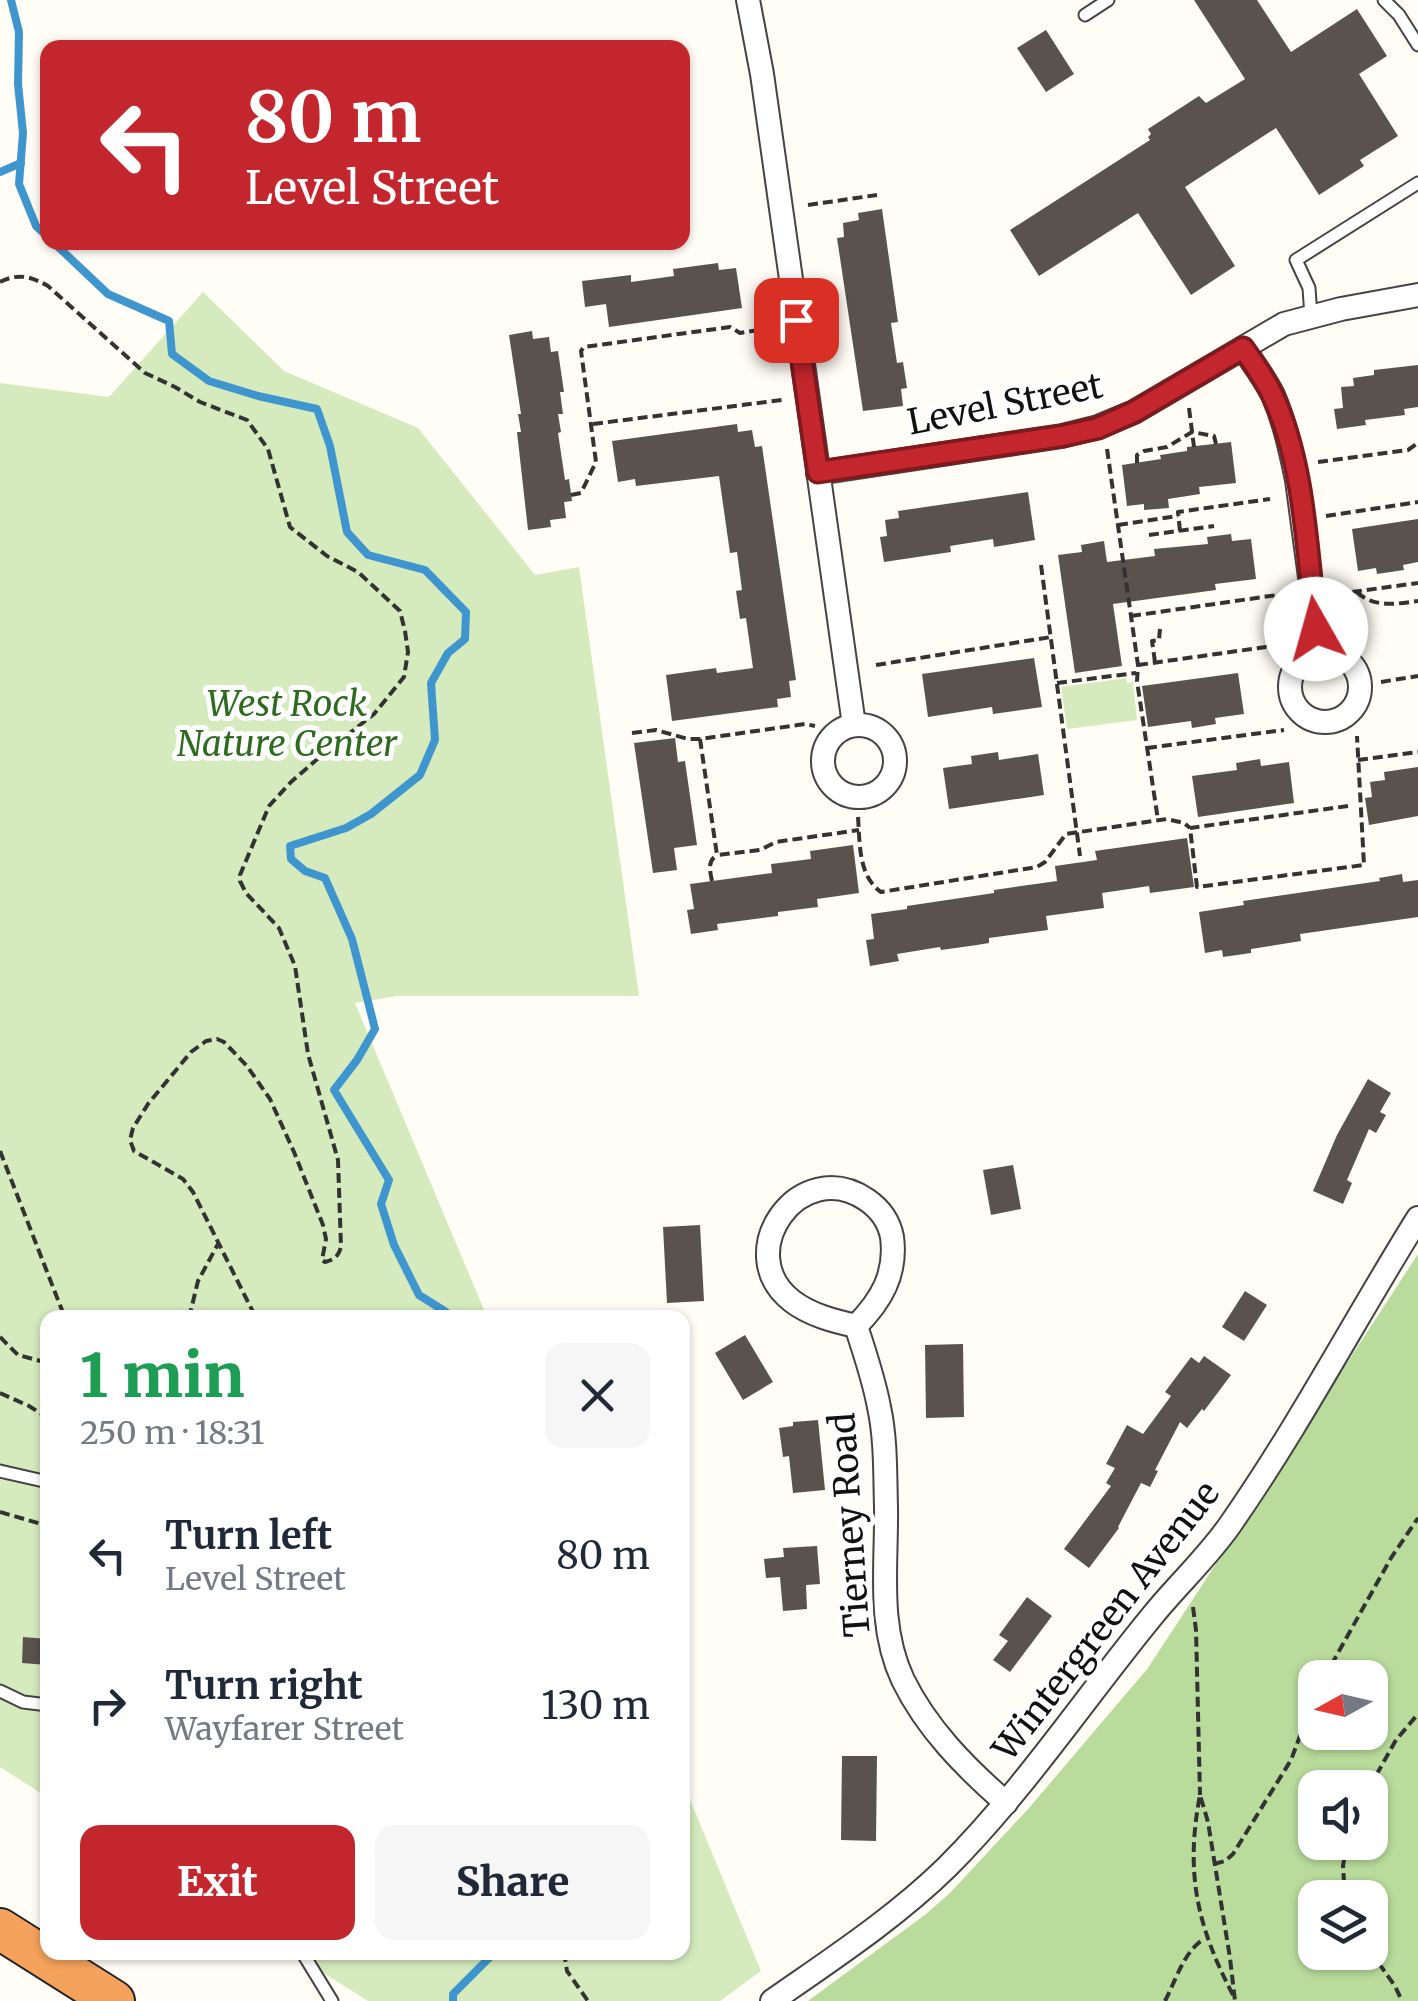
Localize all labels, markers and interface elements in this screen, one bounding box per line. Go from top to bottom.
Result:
text: 80 m [245,73,421,161]
icon: left [80,80,210,210]
text: Level Street [245,160,499,216]
pin [754,278,839,363]
icon: arrive [769,293,824,348]
street label: Level Street [904,363,1107,444]
position arrow [1264,577,1368,681]
park label: West Rock Nature Center [177,682,398,766]
text: 1 min [80,1338,244,1413]
button: close [545,1343,650,1448]
street label: Tierney Road [820,1411,880,1639]
text: 250 m · 18:31 [80,1413,265,1453]
street label: Wintergreen Avenue [983,1472,1229,1770]
text: Turn left [165,1512,332,1559]
icon: left [80,1528,135,1583]
text: 80 m [556,1532,650,1579]
text: Level Street [165,1559,346,1599]
north arrow [1298,1660,1388,1750]
map controls [1298,1660,1388,1970]
text: Turn right [165,1662,363,1709]
icon: right [80,1678,135,1733]
text: 130 m [541,1682,650,1729]
text: Wayfarer Street [165,1709,404,1749]
button: sound [1298,1770,1388,1860]
button: Exit [80,1825,355,1940]
button: Share [375,1825,650,1940]
button: layers [1298,1880,1388,1970]

